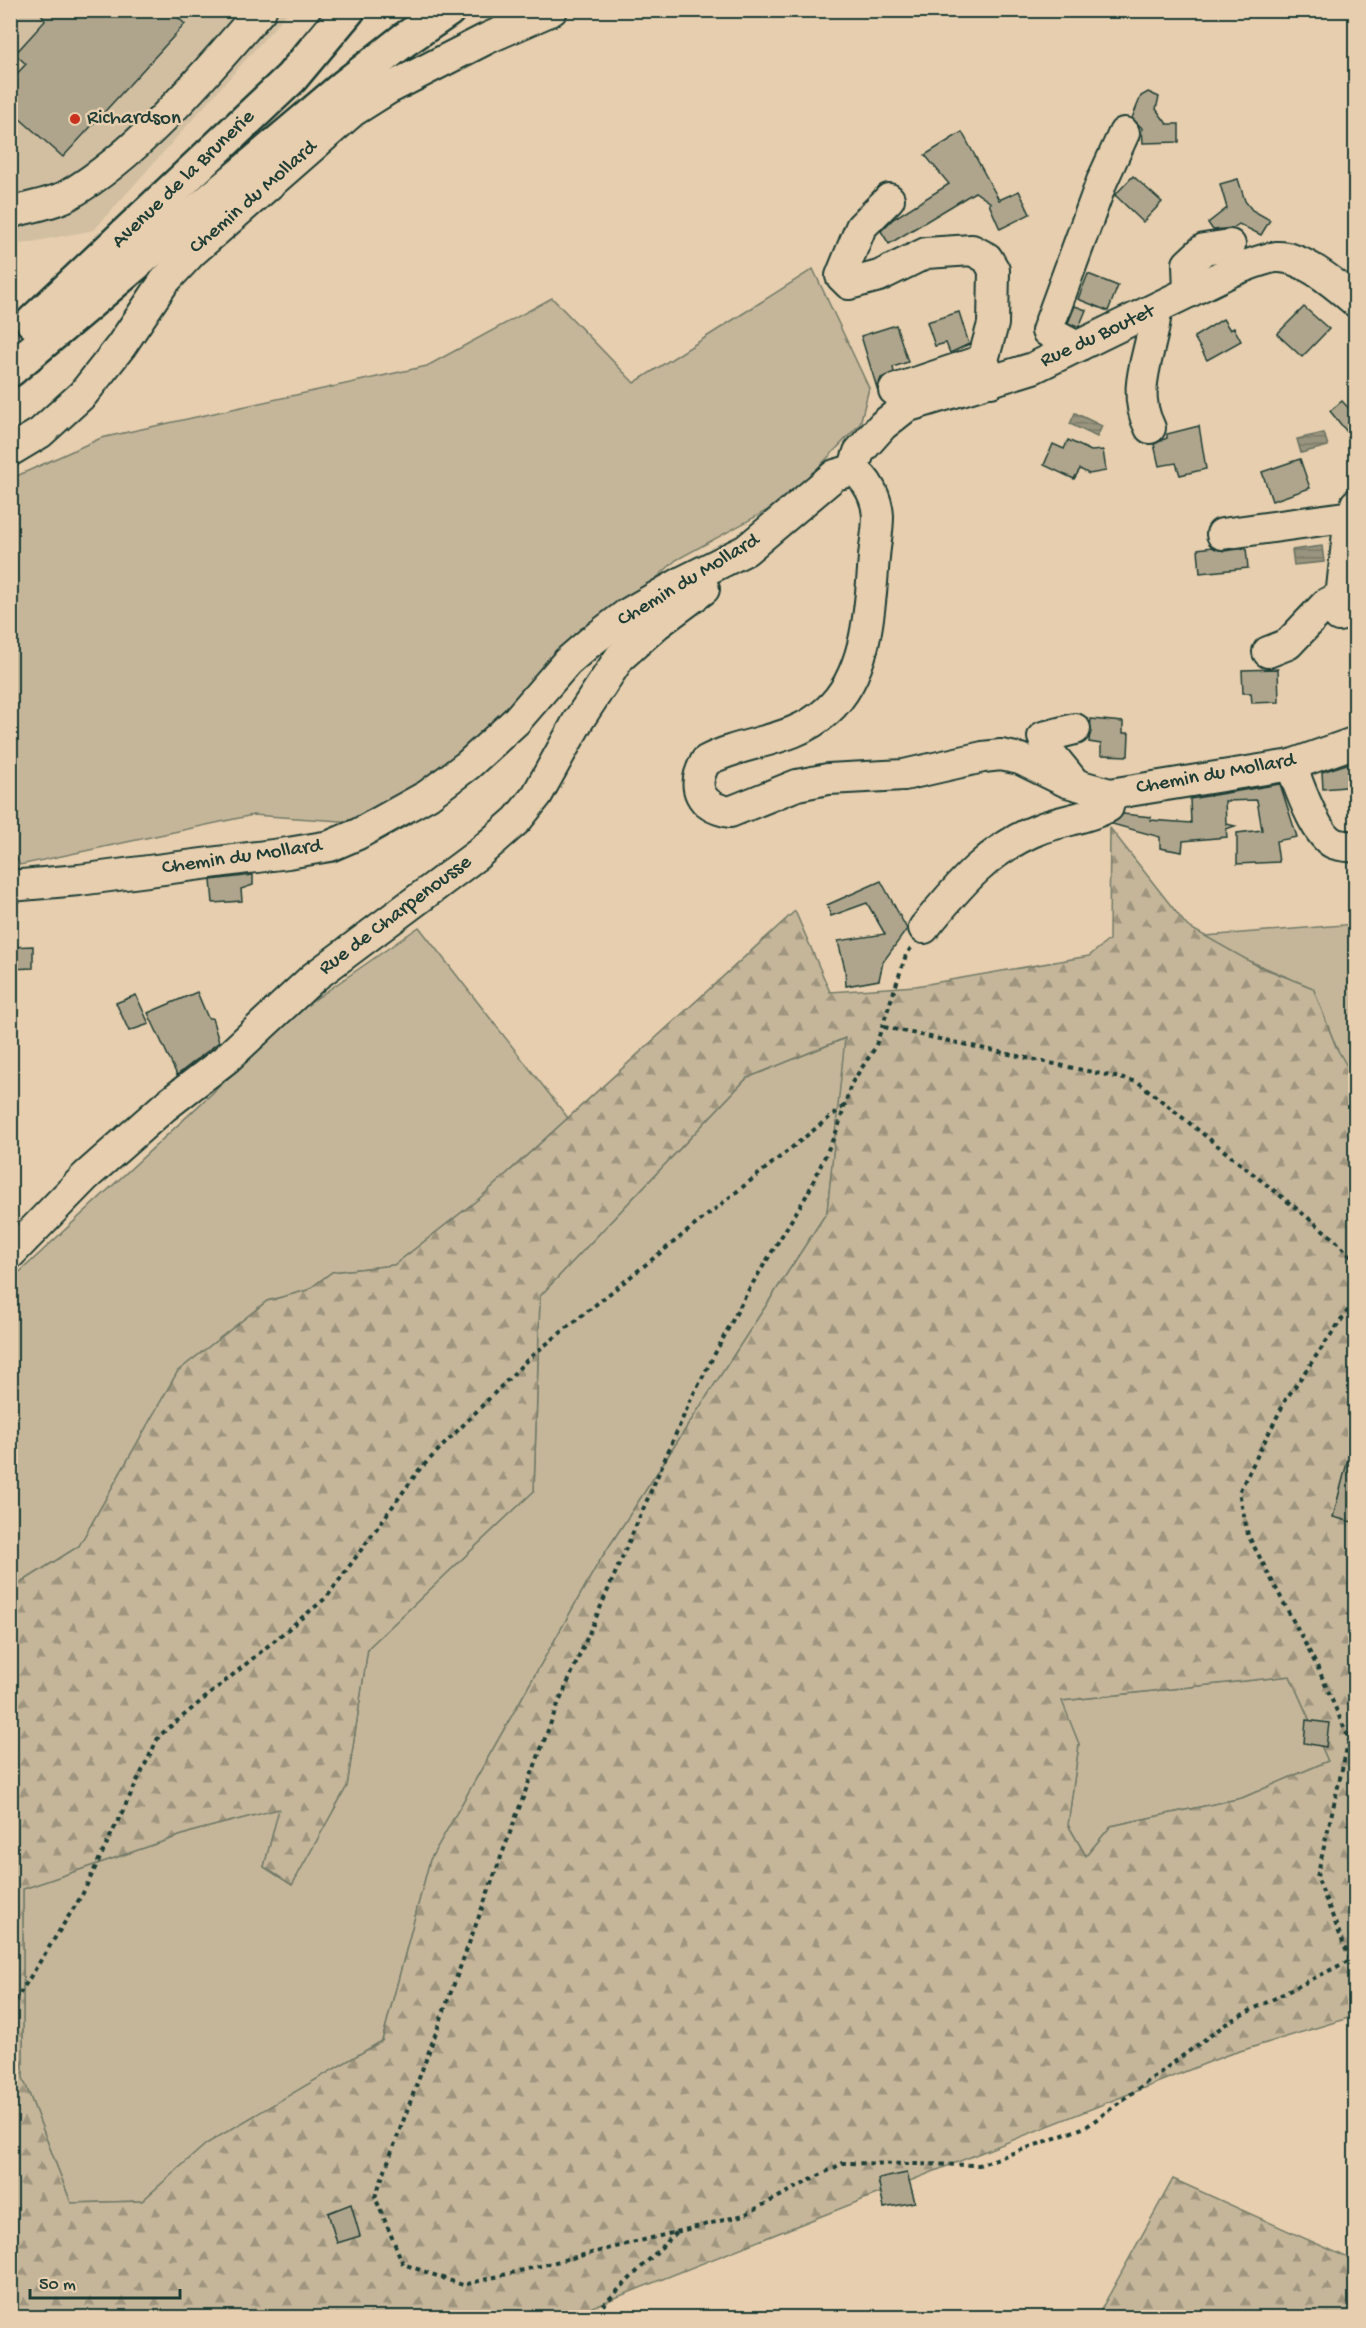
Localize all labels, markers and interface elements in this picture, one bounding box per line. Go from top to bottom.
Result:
street label: Avenue de la Brunerie [107,105,262,255]
place label: Richardson [87,107,181,132]
marker: Richardson [68,112,82,126]
street label: Chemin du Mollard [185,135,324,260]
street label: Rue du Boutet [1037,299,1161,374]
street label: Chemin du Mollard [613,528,766,633]
street label: Chemin du Mollard [1134,748,1299,801]
street label: Chemin du Mollard [160,834,325,882]
street label: Rue de Charpenousse [315,850,478,982]
scale bar [30,2262,180,2300]
text: 50 m [39,2275,76,2296]

